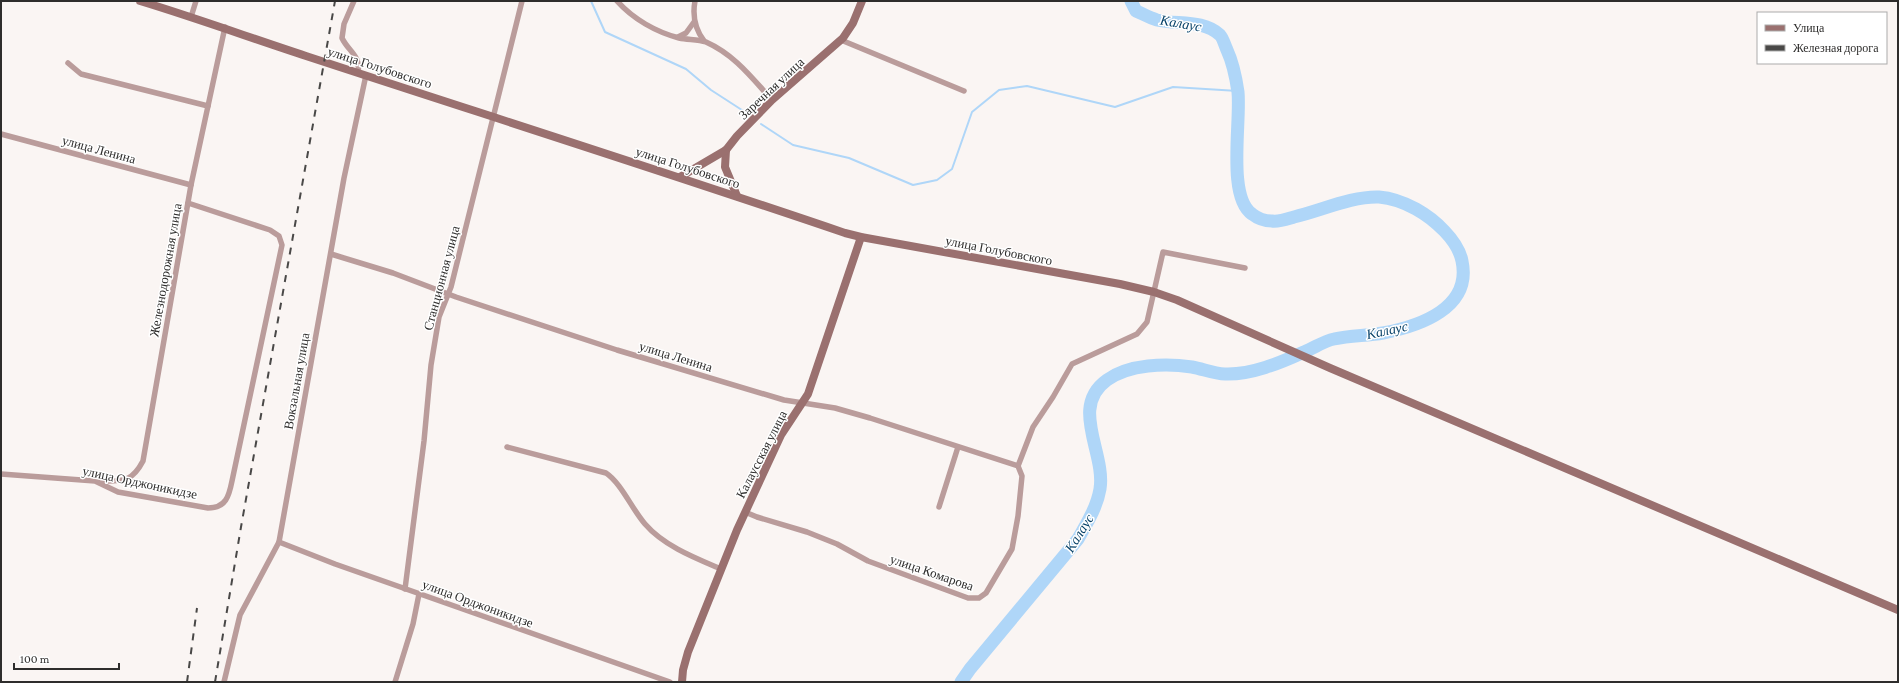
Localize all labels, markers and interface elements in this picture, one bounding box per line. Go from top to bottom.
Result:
water label: Калаус [1158,11,1204,35]
legend [1757,12,1887,64]
text: Улица [1793,21,1825,35]
text: Железная дорога [1793,41,1879,55]
street label: улица Голубовского [326,44,434,91]
street label: Заречная улица [736,54,807,123]
street label: улица Ленина [60,132,138,167]
street label: улица Голубовского [634,144,742,191]
street label: Железнодорожная улица [146,202,185,338]
street label: Станционная улица [420,224,463,332]
street label: улица Голубовского [944,233,1054,268]
water label: Калаус [1364,318,1410,342]
street label: Вокзальная улица [281,331,312,431]
street label: улица Ленина [637,338,714,375]
street label: Калаусская улица [733,408,790,501]
street label: улица Орджоникидзе [81,463,199,502]
water label: Калаус [1061,510,1097,556]
street label: улица Комарова [888,551,976,594]
street label: улица Орджоникидзе [420,576,536,631]
scale bar [14,645,119,671]
text: 100 m [20,652,50,666]

